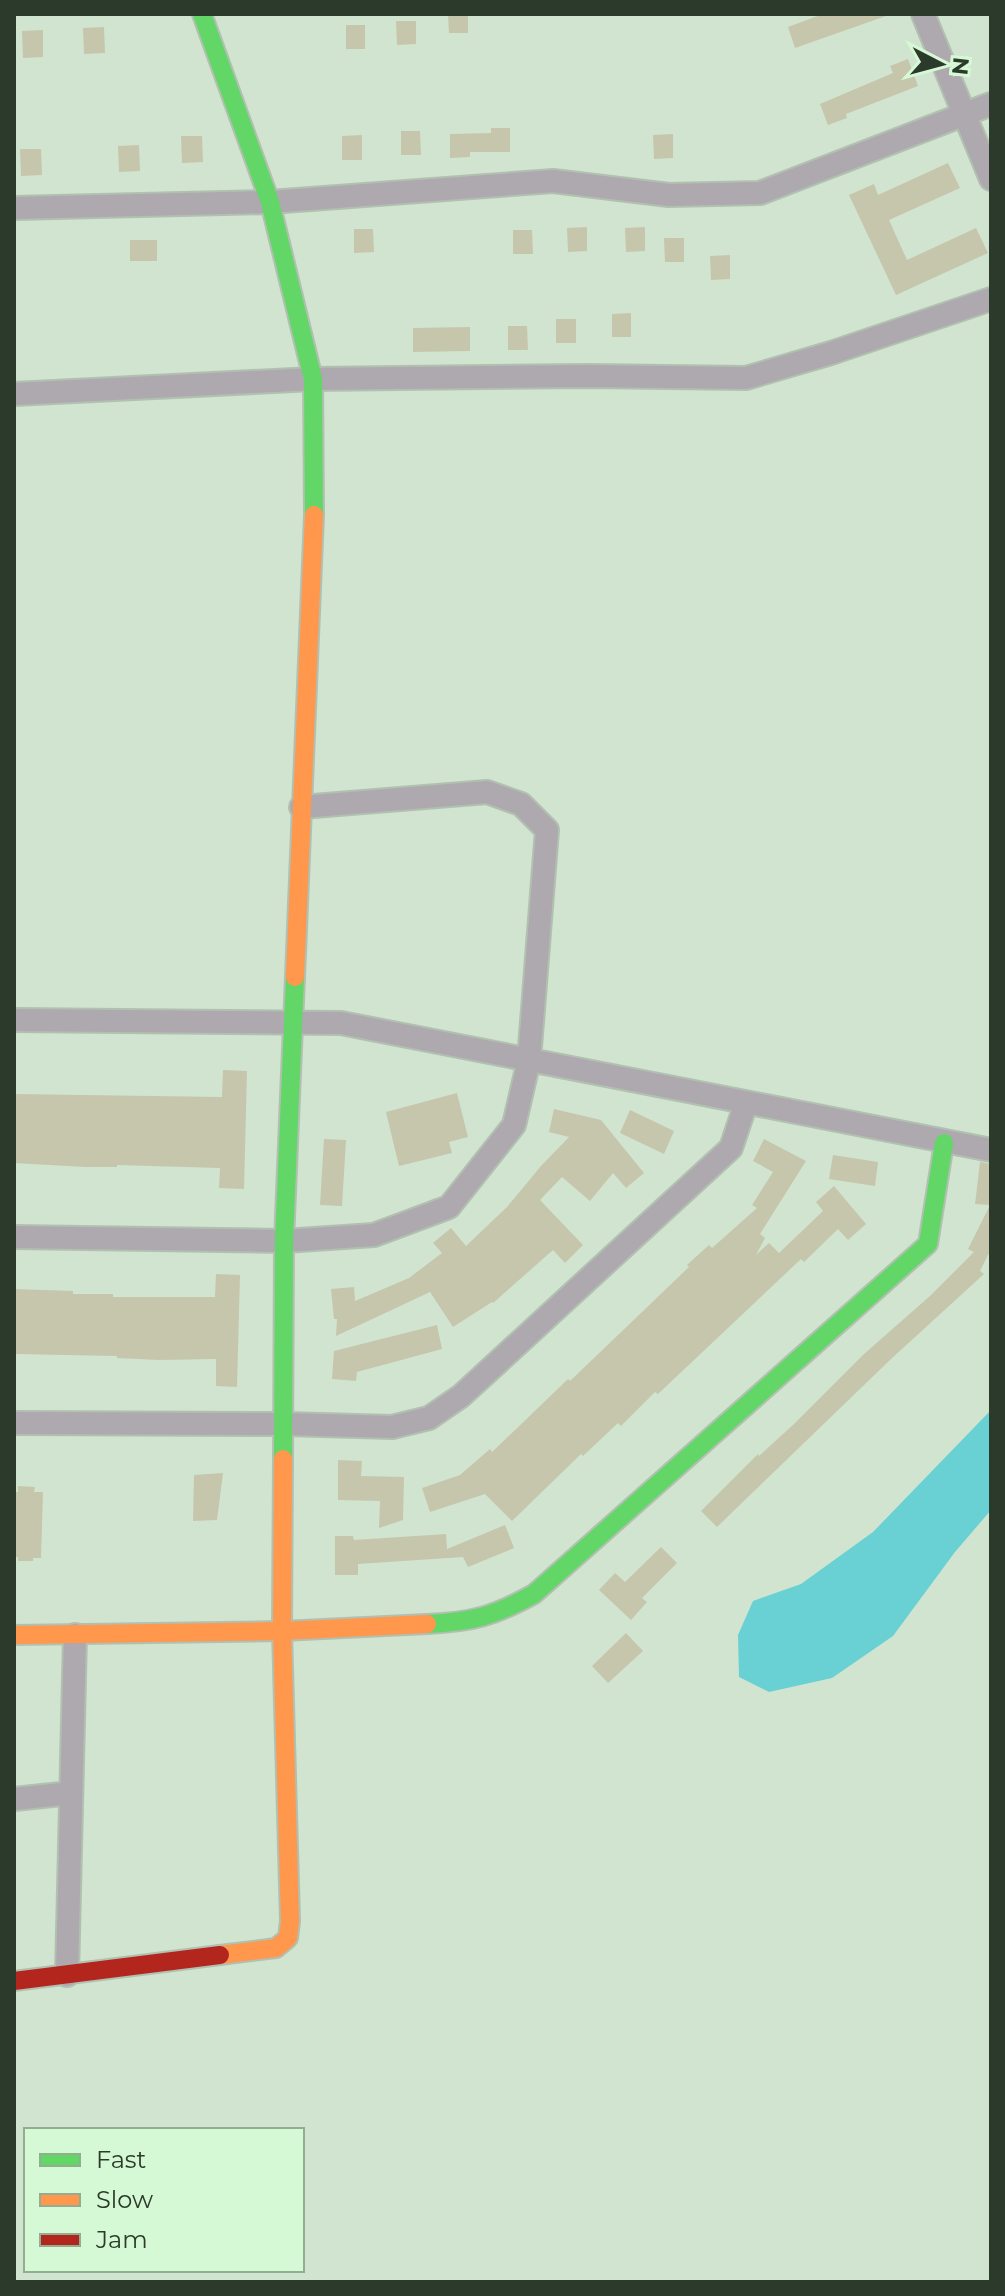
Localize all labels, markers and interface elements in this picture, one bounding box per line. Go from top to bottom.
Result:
north arrow [901,24,981,104]
text: N [946,56,975,76]
legend [24,2128,304,2272]
text: Fast [96,2145,147,2174]
text: Slow [96,2185,153,2214]
text: Jam [95,2225,148,2254]

